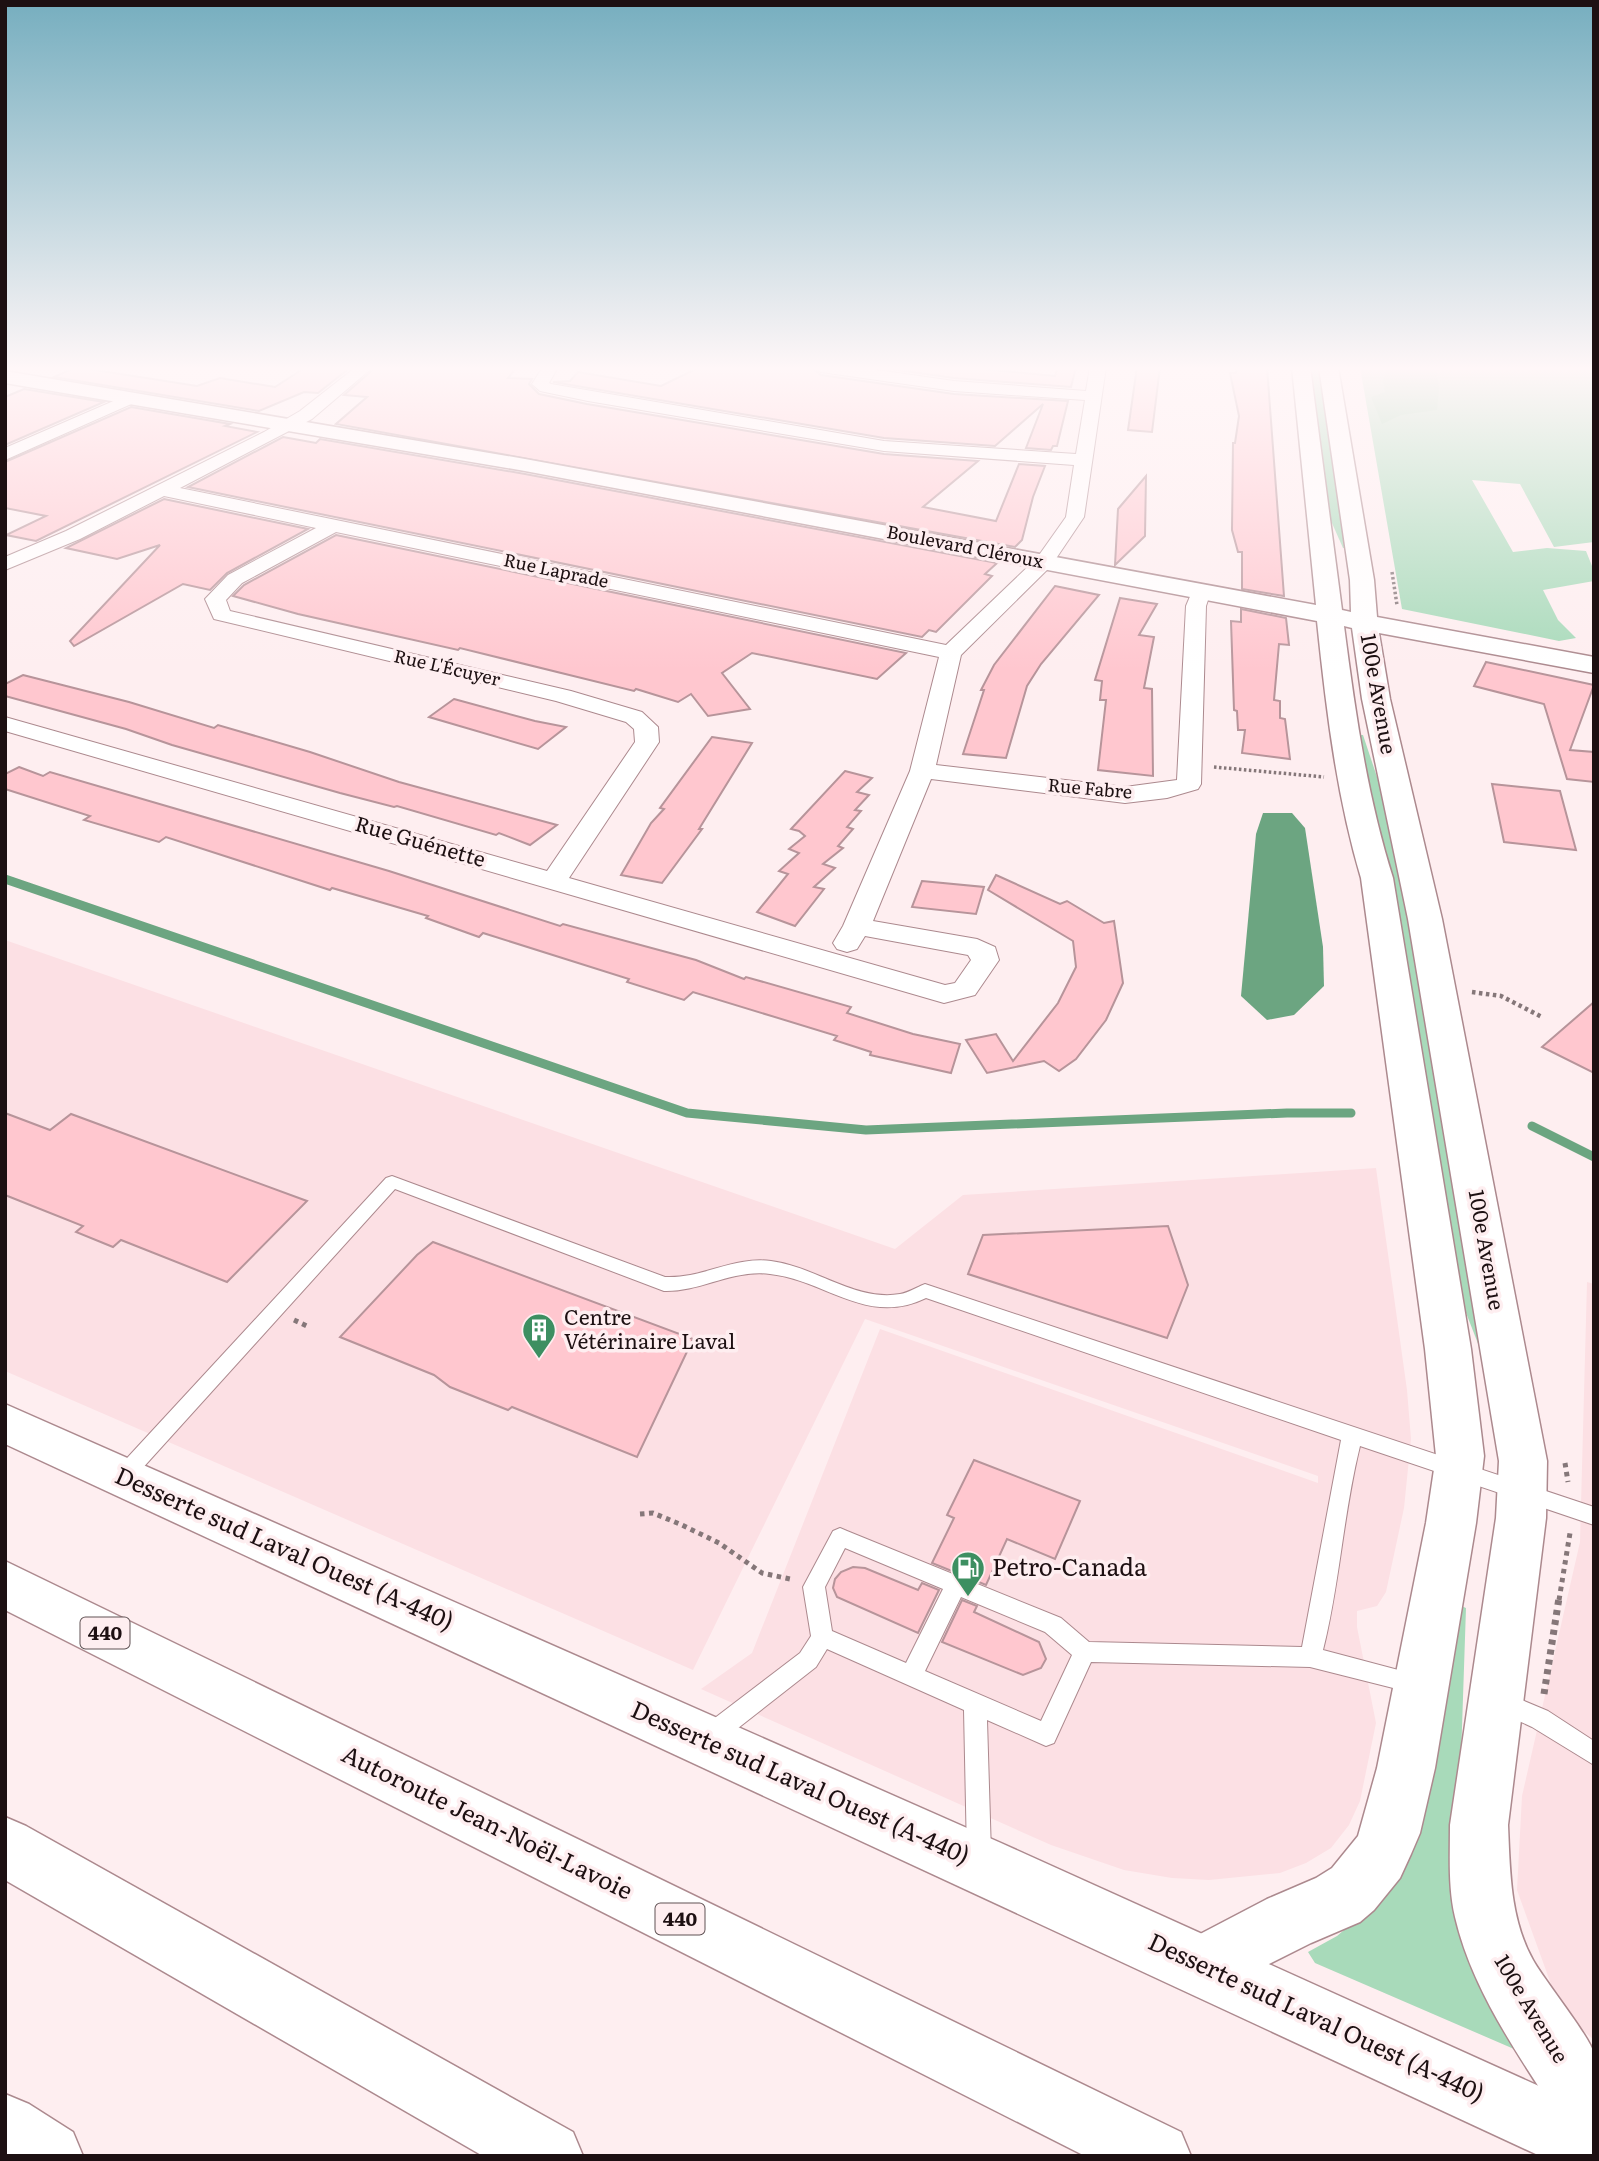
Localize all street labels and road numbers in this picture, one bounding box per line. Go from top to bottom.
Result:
street label: Boulevard Cléroux [884,517,1047,574]
street label: Rue Laprade [501,545,611,594]
street label: 100e Avenue [1355,631,1406,756]
street label: Rue L'Écuyer [391,641,504,692]
street label: Rue Fabre [1047,770,1133,805]
street label: Rue Guénette [352,806,490,873]
street label: 100e Avenue [1463,1187,1514,1312]
street label: Desserte sud Laval Ouest (A-440) [110,1456,460,1637]
road number: 440 [80,1618,130,1648]
street label: Desserte sud Laval Ouest (A-440) [626,1690,976,1871]
street label: Autoroute Jean-Noël-Lavoie [337,1735,640,1907]
road number: 440 [656,1904,704,1935]
street label: Desserte sud Laval Ouest (A-440) [1143,1922,1491,2109]
street label: 100e Avenue [1489,1948,1578,2068]

